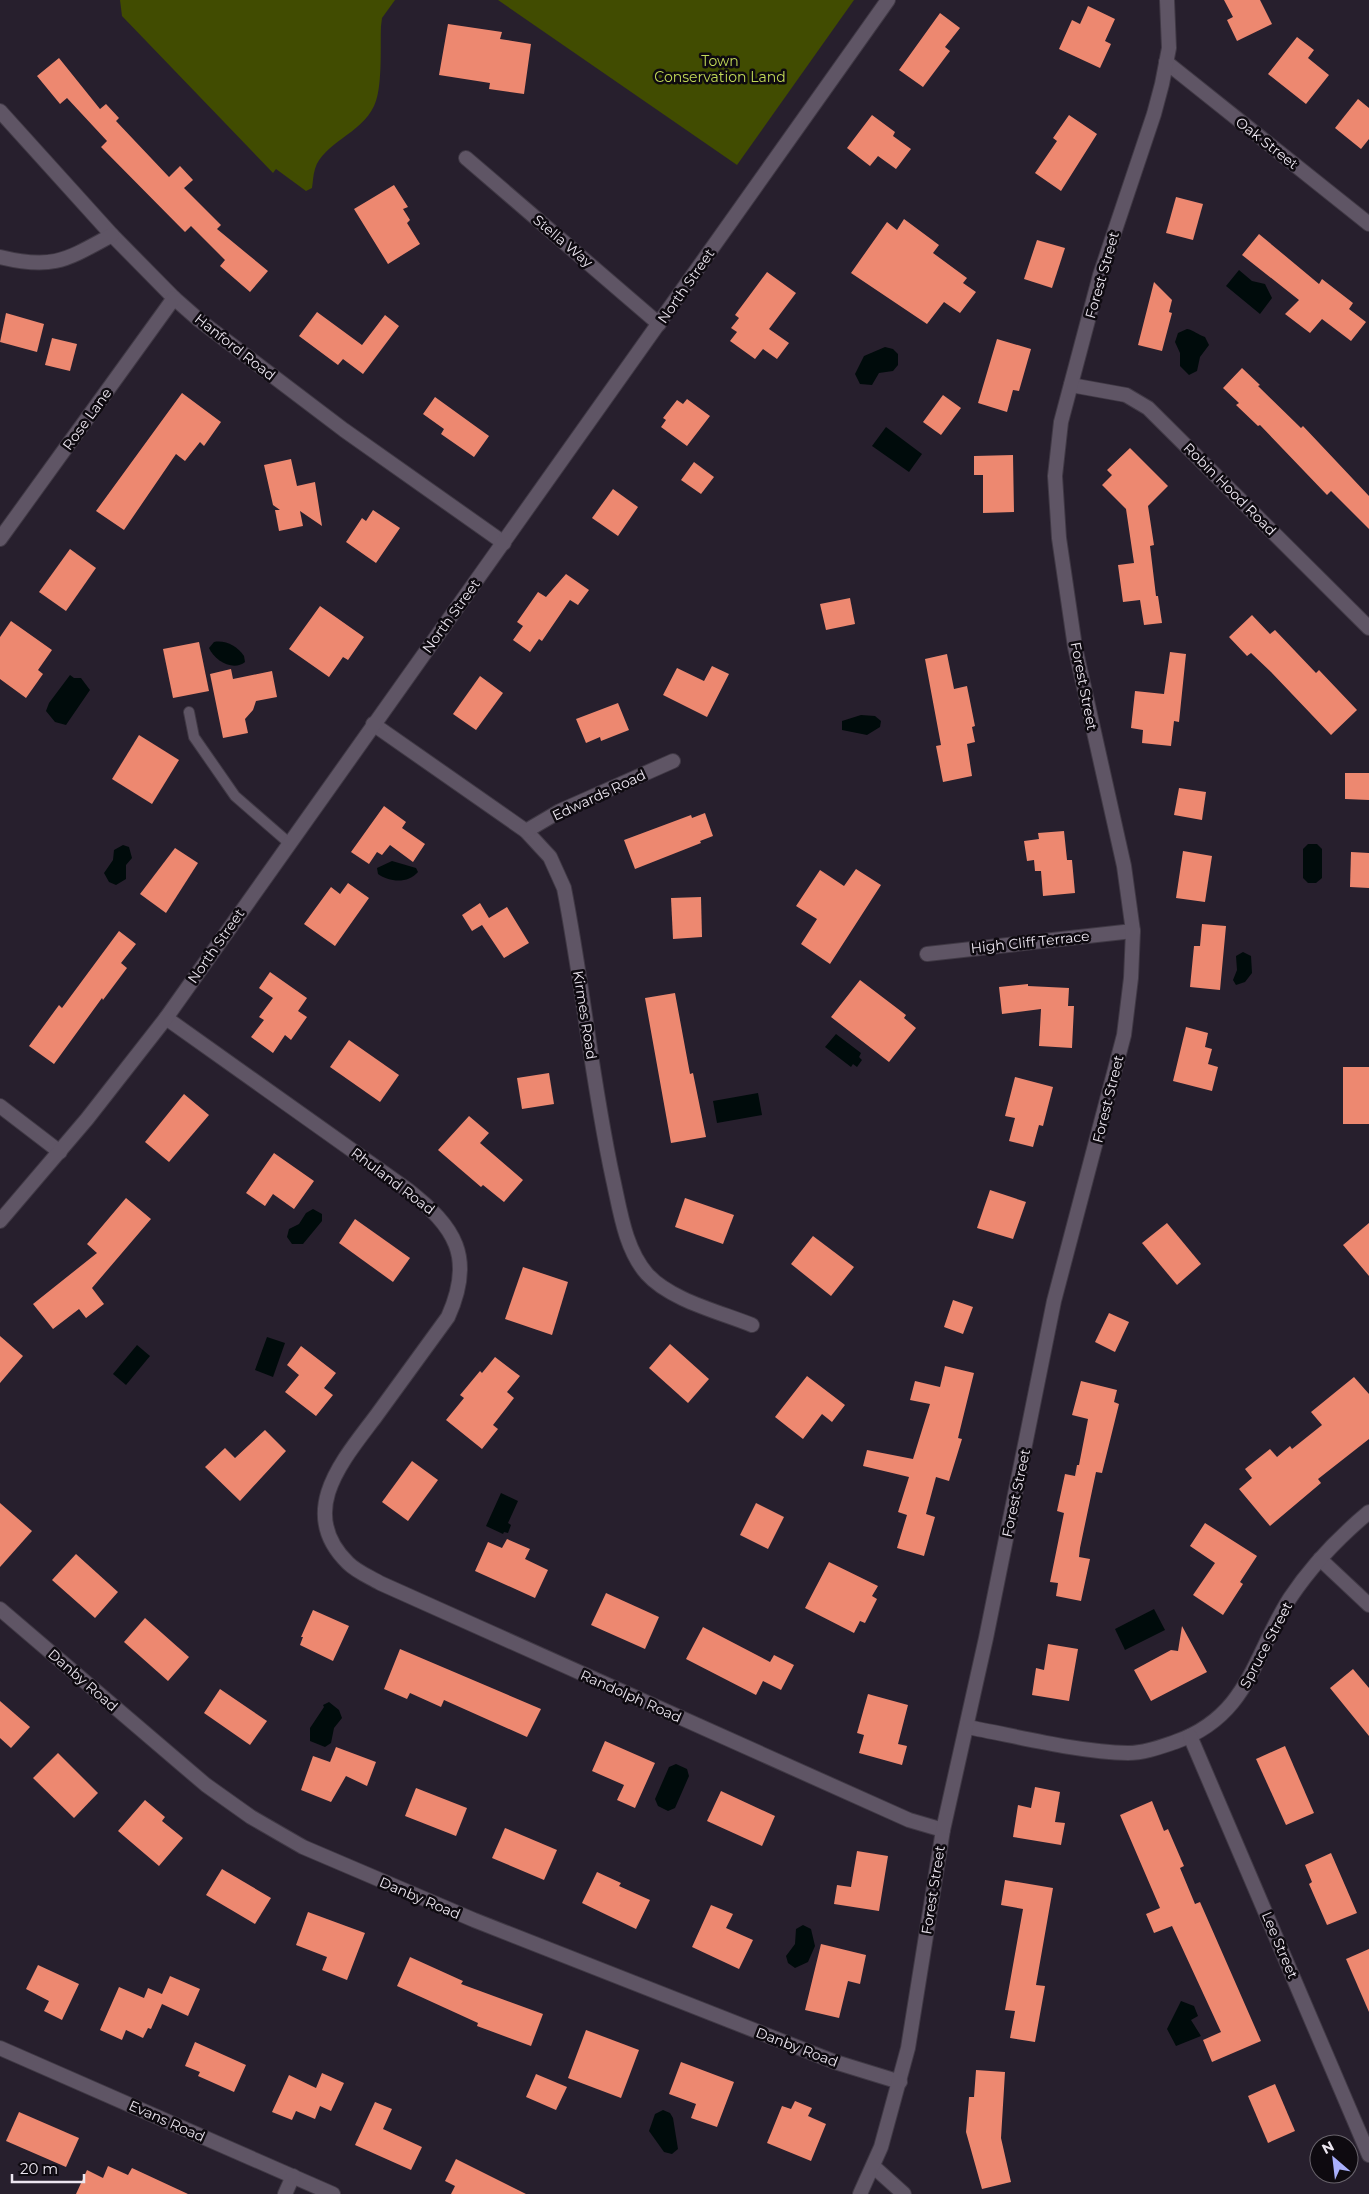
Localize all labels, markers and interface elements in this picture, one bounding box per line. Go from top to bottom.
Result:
park label: Town Conservation Land [654,52,786,86]
street label: Oak Street [1232,113,1302,173]
street label: Stella Way [530,211,597,271]
street label: Forest Street [1081,229,1123,321]
street label: North Street [654,245,719,327]
street label: Hanford Road [191,310,279,384]
street label: Rose Lane [58,384,116,454]
street label: Robin Hood Road [1180,439,1280,539]
street label: North Street [418,575,484,657]
street label: Forest Street [1067,640,1101,732]
street label: Edwards Road [549,765,649,825]
street label: North Street [184,905,249,987]
street label: High Cliff Terrace [970,927,1090,957]
street label: Kirmes Road [569,969,601,1061]
street label: Forest Street [1088,1053,1128,1145]
street label: Rhuland Road [348,1144,438,1218]
street label: Forest Street [998,1447,1034,1539]
street label: Spruce Street [1236,1598,1296,1691]
street label: Danby Road [44,1645,122,1715]
street label: Randolph Road [578,1666,684,1726]
street label: Forest Street [917,1844,949,1936]
street label: Danby Road [377,1873,463,1923]
street label: Lee Street [1258,1909,1302,1982]
street label: Danby Road [753,2023,841,2071]
street label: Evans Road [126,2096,208,2146]
north arrow [1309,2134,1359,2184]
text: N [1319,2137,1337,2158]
scale bar [12,2152,85,2184]
text: 20 m [20,2159,58,2178]

